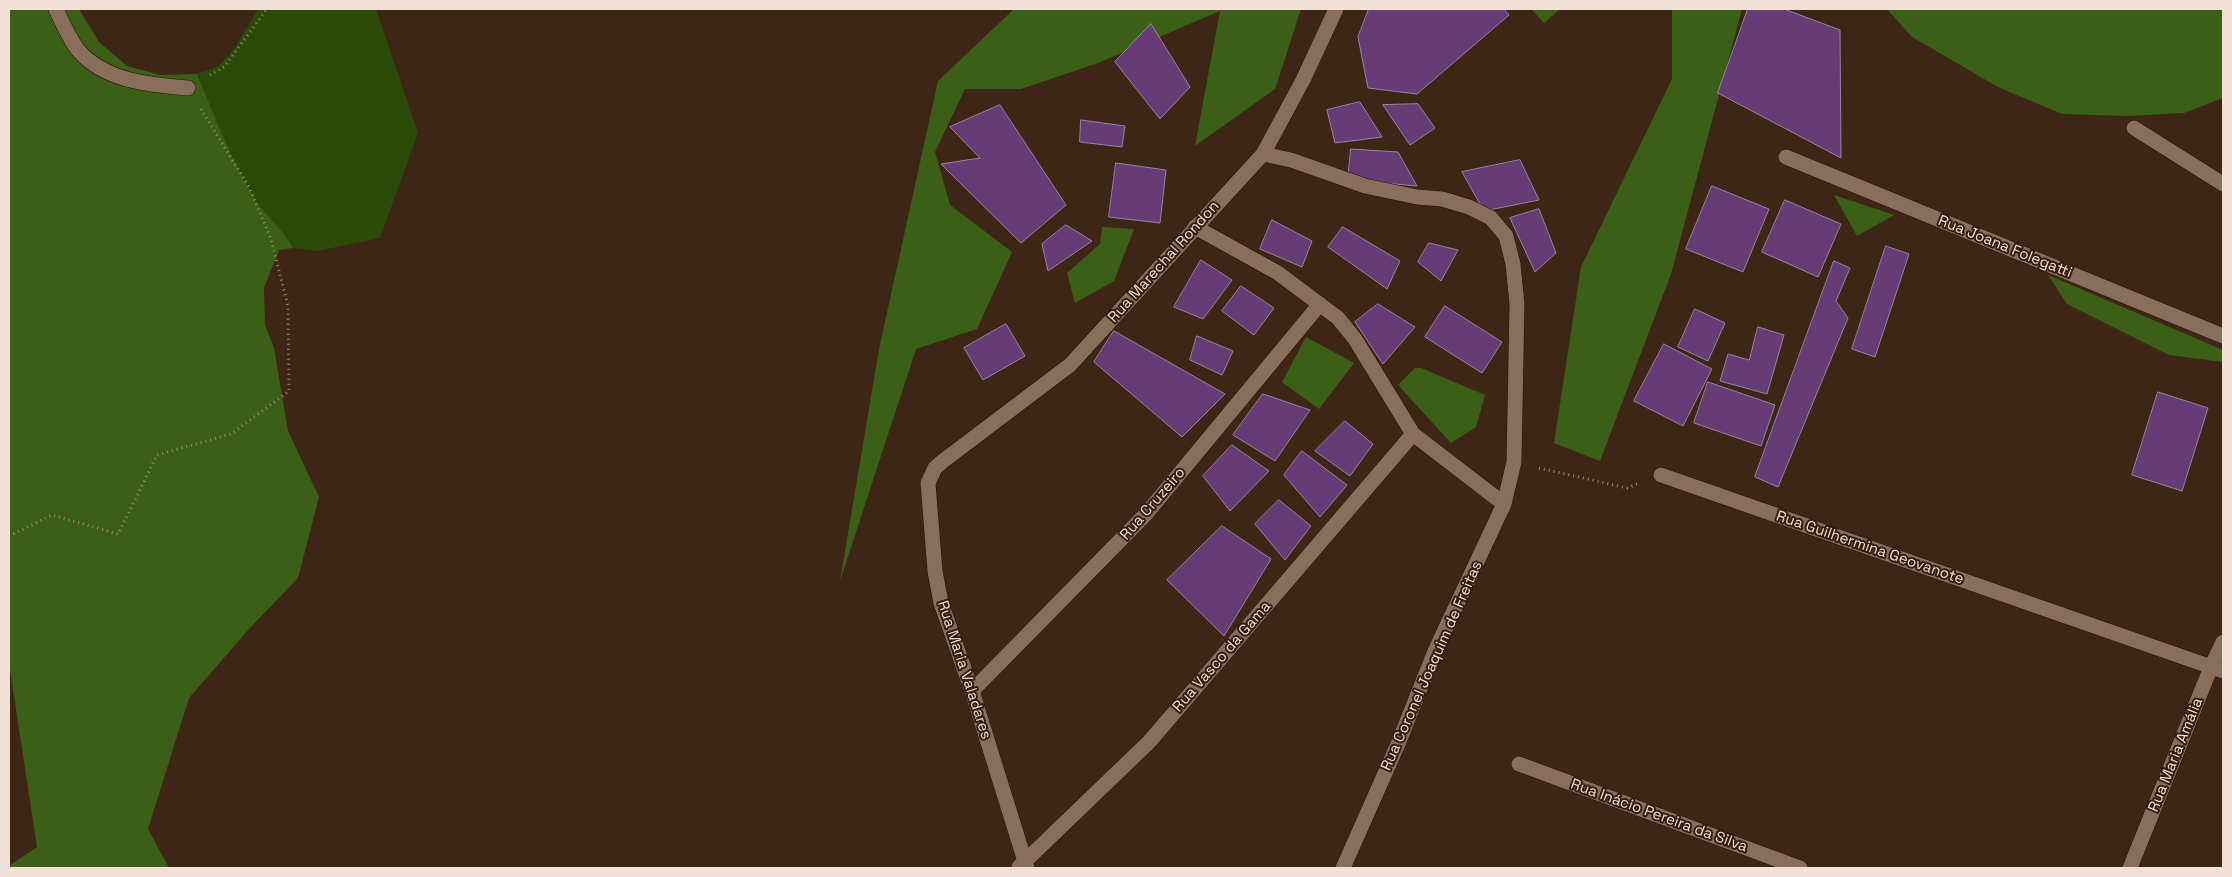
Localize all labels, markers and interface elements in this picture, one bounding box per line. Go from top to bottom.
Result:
street label: Rua Marechal Rondon [1105,198,1223,326]
street label: Rua Joana Folegatti [1935,212,2075,282]
street label: Rua Cruzeiro [1117,464,1189,544]
street label: Rua Guilhermina Geovanote [1774,507,1966,589]
street label: Rua Coronel Joaquim de Freitas [1378,558,1486,774]
street label: Rua Vasco da Gama [1169,598,1275,716]
street label: Rua Maria Valadares [933,599,995,741]
street label: Rua Maria Amália [2145,695,2207,815]
street label: Rua Inácio Pereira da Silva [1568,776,1750,856]

